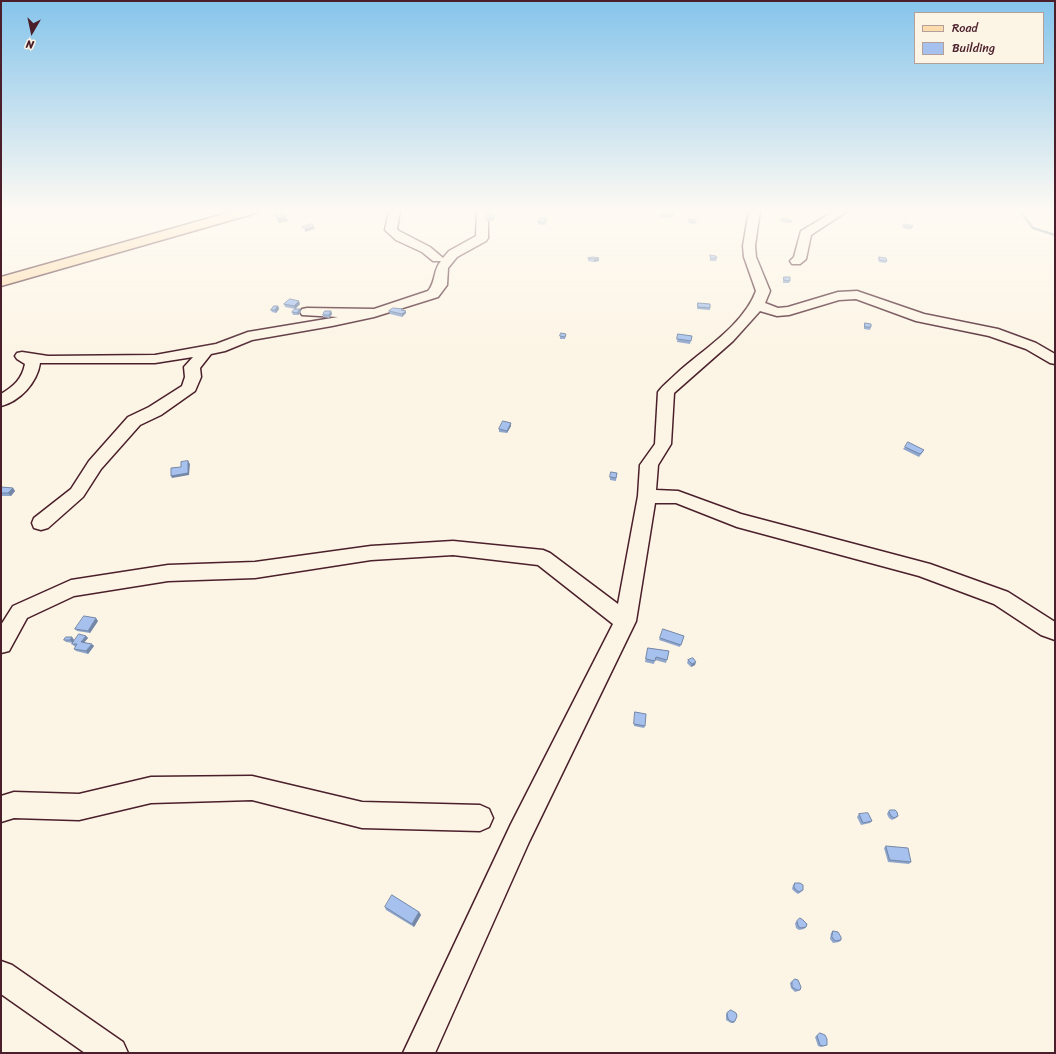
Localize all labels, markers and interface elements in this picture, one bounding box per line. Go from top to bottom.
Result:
north arrow [12,12,52,52]
legend [914,12,1044,64]
text: Road [952,17,978,39]
text: N [25,34,35,54]
text: Building [952,37,995,59]

